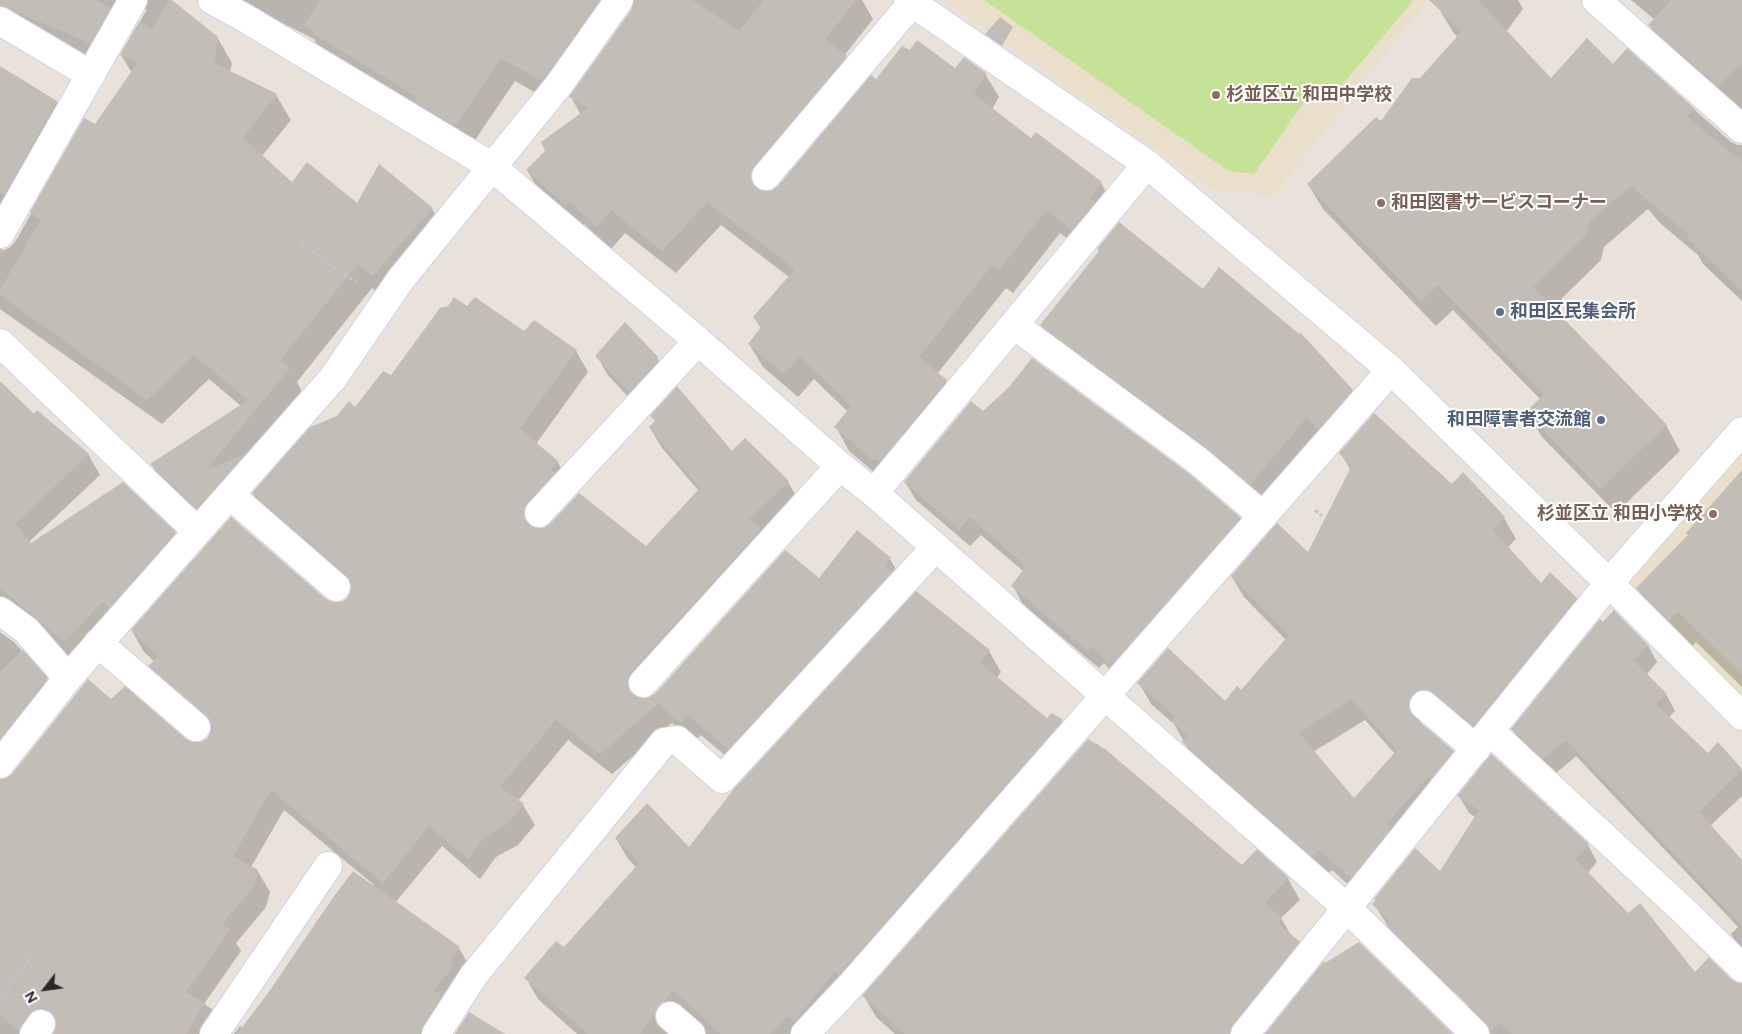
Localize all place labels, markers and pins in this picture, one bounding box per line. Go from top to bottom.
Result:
place label: 杉並区立 和田中学校 [1226,84,1392,106]
marker: 杉並区立 和田中学校 [1210,89,1222,101]
place label: 和田図書サービスコーナー [1391,192,1607,214]
marker: 和田図書サービスコーナー [1375,197,1387,209]
place label: 和田区民集会所 [1510,301,1636,323]
marker: 和田区民集会所 [1494,306,1506,318]
place label: 和田障害者交流館 [1447,409,1591,431]
marker: 和田障害者交流館 [1595,414,1607,426]
place label: 杉並区立 和田小学校 [1537,503,1703,525]
marker: 杉並区立 和田小学校 [1707,508,1719,520]

